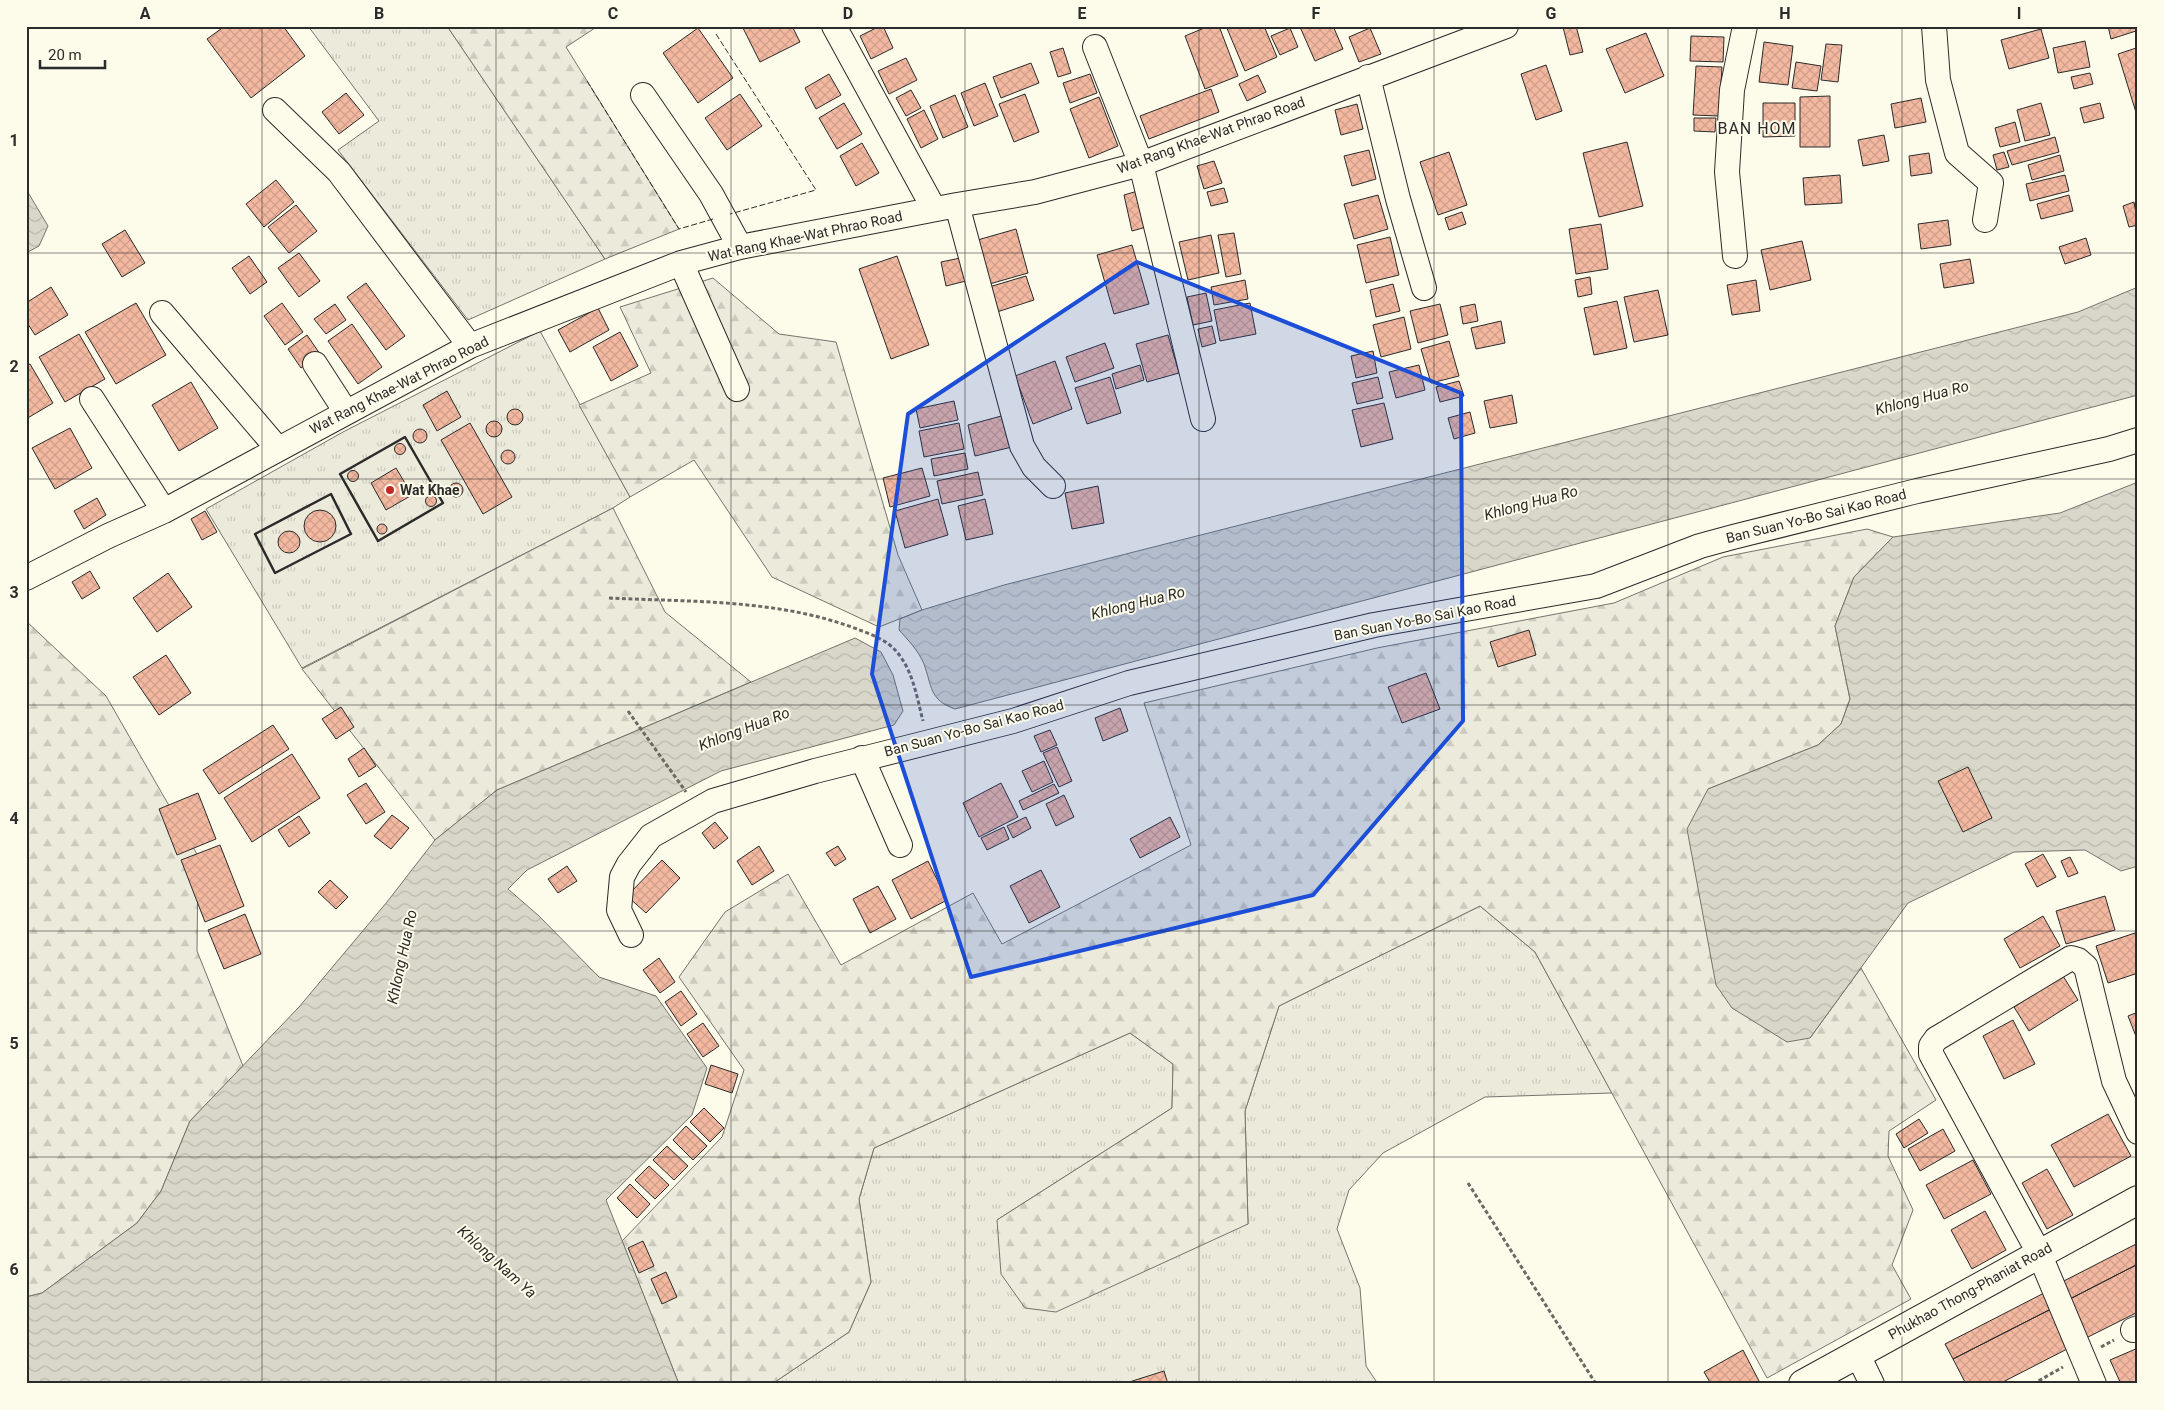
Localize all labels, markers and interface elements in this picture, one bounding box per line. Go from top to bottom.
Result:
text: A [140,4,151,23]
text: B [374,4,384,23]
text: C [608,4,618,23]
text: D [843,4,853,23]
text: E [1078,4,1087,23]
text: F [1312,4,1321,23]
text: G [1546,4,1557,23]
text: H [1779,4,1791,23]
text: I [2017,4,2021,23]
scale bar [40,38,105,70]
text: 20 m [48,46,82,64]
street label: Wat Rang Khae-Wat Phrao Road [1115,94,1307,176]
district label: BAN HOM [1717,119,1797,138]
text: 1 [9,131,19,150]
street label: Wat Rang Khae-Wat Phrao Road [706,208,904,264]
street label: Wat Rang Khae-Wat Phrao Road [307,333,491,437]
text: 2 [9,357,19,376]
water label: Khlong Hua Ro [1873,377,1971,419]
place label: Wat Khae [400,482,460,498]
water label: Khlong Hua Ro [1482,482,1580,524]
marker: Wat Khae [384,484,396,496]
street label: Ban Suan Yo-Bo Sai Kao Road [1724,486,1908,546]
text: 3 [9,583,19,602]
water label: Khlong Hua Ro [1089,583,1187,623]
street label: Ban Suan Yo-Bo Sai Kao Road [1333,592,1517,644]
street label: Ban Suan Yo-Bo Sai Kao Road [882,696,1066,760]
water label: Khlong Hua Ro [696,703,792,755]
text: 4 [9,809,19,828]
water label: Khlong Hua Ro [383,908,421,1006]
text: 5 [9,1034,19,1053]
water label: Khlong Nam Ya [454,1222,540,1302]
street label: Phukhao Thong-Phaniat Road [1885,1239,2055,1343]
text: 6 [9,1260,19,1279]

